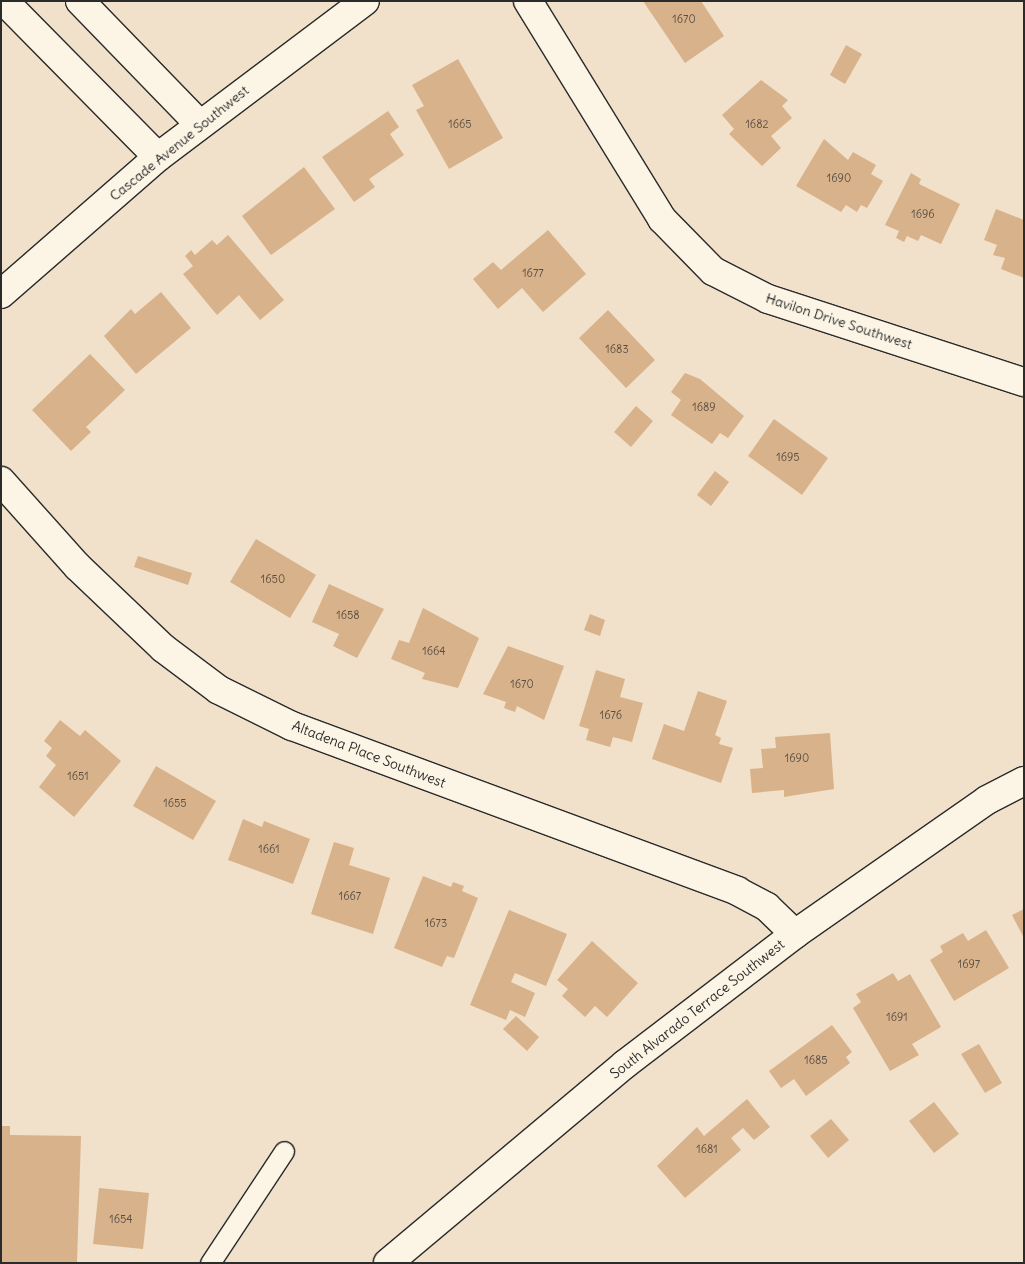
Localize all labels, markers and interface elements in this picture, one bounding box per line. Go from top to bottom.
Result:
house number: 1670 [672,12,696,26]
street label: Cascade Avenue Southwest [106,82,252,204]
house number: 1665 [448,117,472,131]
house number: 1682 [745,117,769,131]
house number: 1690 [827,171,851,185]
house number: 1696 [911,207,935,221]
house number: 1677 [522,266,544,280]
street label: Havilon Drive Southwest [764,289,914,353]
house number: 1683 [605,342,629,356]
house number: 1689 [692,400,716,414]
house number: 1695 [776,450,800,464]
house number: 1650 [261,572,285,586]
house number: 1658 [336,608,360,622]
house number: 1664 [422,644,446,658]
house number: 1670 [510,677,534,691]
house number: 1676 [600,708,622,722]
street label: Altadena Place Southwest [290,717,448,791]
house number: 1690 [785,751,809,765]
house number: 1651 [67,769,89,783]
house number: 1655 [163,796,187,810]
house number: 1661 [258,842,280,856]
house number: 1667 [339,889,361,903]
house number: 1673 [425,916,447,930]
street label: South Alvarado Terrace Southwest [606,936,788,1082]
house number: 1697 [958,957,980,971]
house number: 1691 [886,1010,908,1024]
house number: 1685 [804,1053,828,1067]
house number: 1681 [696,1142,718,1156]
house number: 1654 [109,1212,133,1226]

